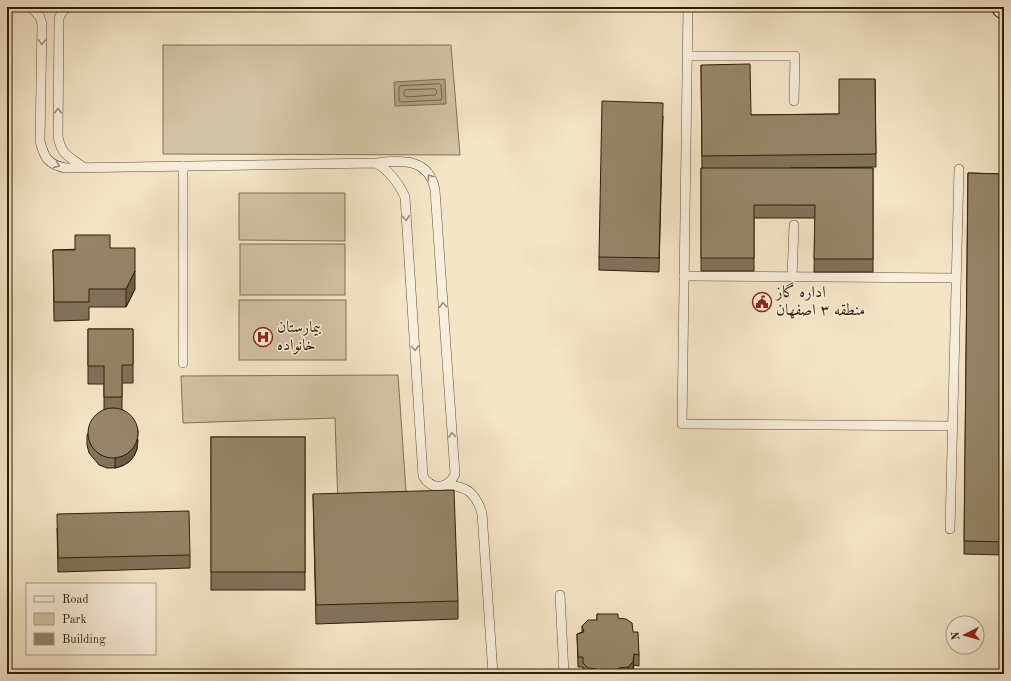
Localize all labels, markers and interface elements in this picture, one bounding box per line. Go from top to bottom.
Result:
one-way arrow [38,39,46,45]
one-way arrow [54,108,62,114]
one-way arrow [53,160,60,168]
one-way arrow [427,174,435,181]
one-way arrow [402,215,410,221]
place label: اداره گاز منطقه ۳ اصفهان [774,282,865,319]
public building icon: اداره گاز منطقه ۳ اصفهان [751,291,773,313]
one-way arrow [439,302,448,308]
place label: بیمارستان خانواده [277,320,322,355]
hospital icon: بیمارستان خانواده [252,326,274,348]
one-way arrow [410,345,419,351]
one-way arrow [448,432,457,438]
legend [26,583,156,655]
text: Road [62,594,89,606]
text: Park [62,614,87,626]
north arrow [945,615,985,655]
text: N [951,631,962,641]
text: Building [62,634,106,646]

